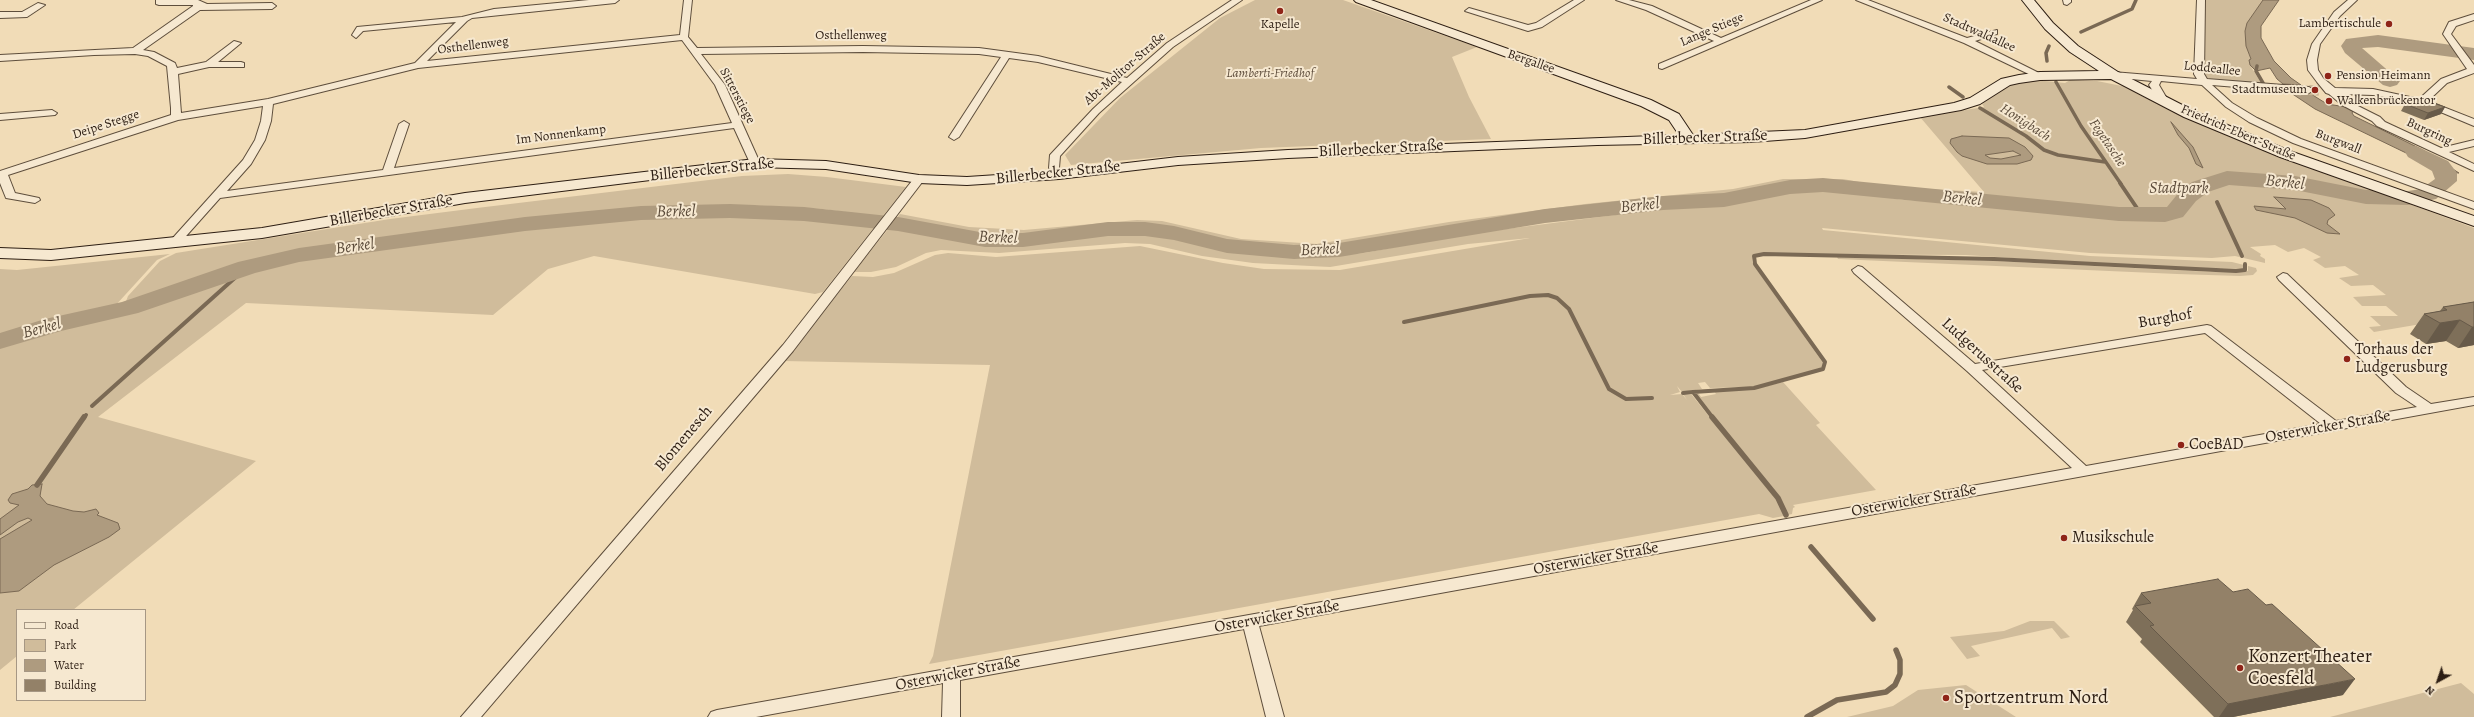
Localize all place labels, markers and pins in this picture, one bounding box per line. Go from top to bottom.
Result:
marker: Kapelle [1275,6,1285,16]
place label: Lambertischule [2298,16,2381,32]
place label: Kapelle [1261,17,1299,33]
marker: Lambertischule [2384,19,2394,29]
place label: Pension Heimann [2336,68,2431,84]
marker: Pension Heimann [2323,71,2333,81]
place label: Stadtmuseum [2232,82,2307,98]
marker: Stadtmuseum [2310,85,2320,95]
place label: Walkenbrückentor [2337,93,2435,109]
marker: Walkenbrückentor [2324,96,2334,106]
place label: Torhaus der Ludgerusburg [2355,340,2448,378]
marker: Torhaus der Ludgerusburg [2342,354,2352,364]
place label: CoeBAD [2189,435,2243,455]
marker: CoeBAD [2176,440,2186,450]
place label: Musikschule [2072,528,2154,548]
marker: Musikschule [2059,533,2069,543]
place label: Konzert Theater Coesfeld [2248,646,2372,690]
marker: Konzert Theater Coesfeld [2235,663,2245,673]
place label: Sportzentrum Nord [1954,687,2108,709]
marker: Sportzentrum Nord [1941,693,1951,703]

